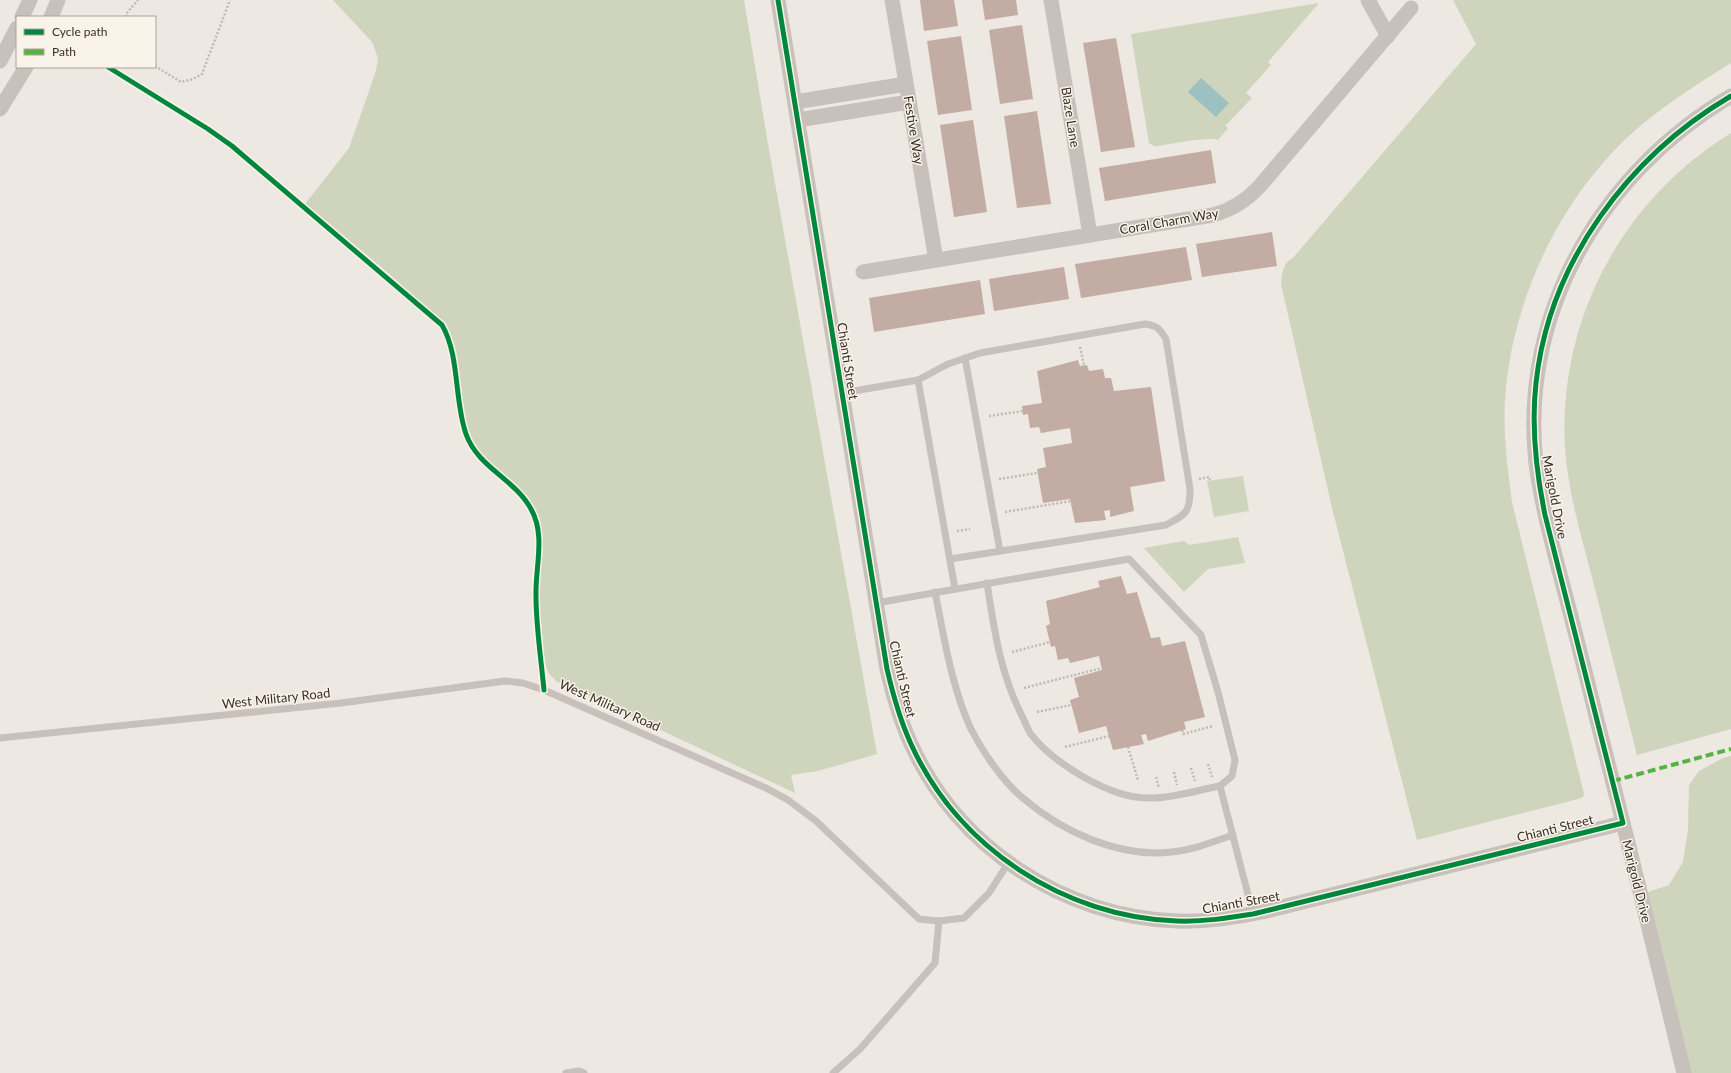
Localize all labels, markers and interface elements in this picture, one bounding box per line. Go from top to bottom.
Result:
legend [16,16,156,68]
text: Cycle path [52,24,107,39]
text: Path [52,44,76,59]
street label: Blaze Lane [1058,86,1084,149]
street label: Festive Way [901,94,927,166]
street label: Coral Charm Way [1118,204,1220,238]
street label: Chianti Street [834,321,862,401]
street label: Marigold Drive [1539,454,1571,540]
street label: Chianti Street [886,639,920,719]
street label: West Military Road [557,676,663,734]
street label: West Military Road [221,684,331,712]
street label: Chianti Street [1515,811,1595,845]
street label: Marigold Drive [1619,838,1655,924]
street label: Chianti Street [1201,887,1281,917]

